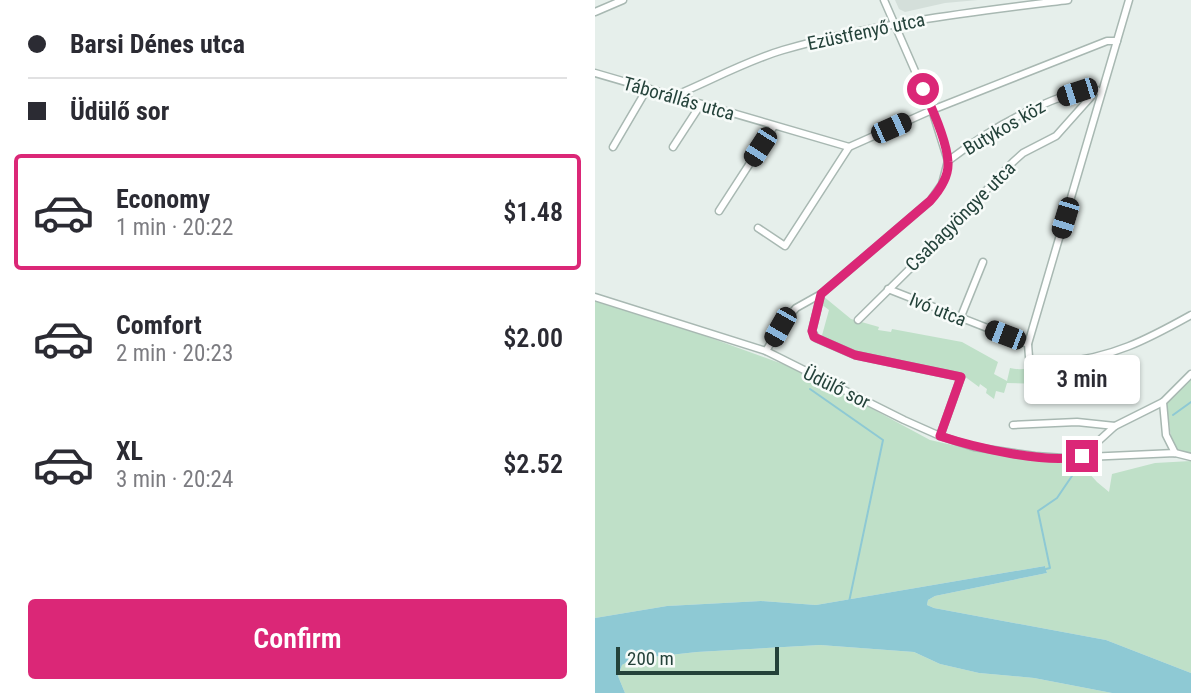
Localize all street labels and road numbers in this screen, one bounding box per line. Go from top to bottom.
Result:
street label: Ezüstfenyő utca [805,8,927,55]
street label: Táborállás utca [620,72,737,125]
street label: Butykos köz [959,95,1049,160]
street label: Csabagyöngye utca [901,157,1020,276]
street label: Ivó utca [906,288,970,331]
street label: Üdülő sor [800,361,874,414]

